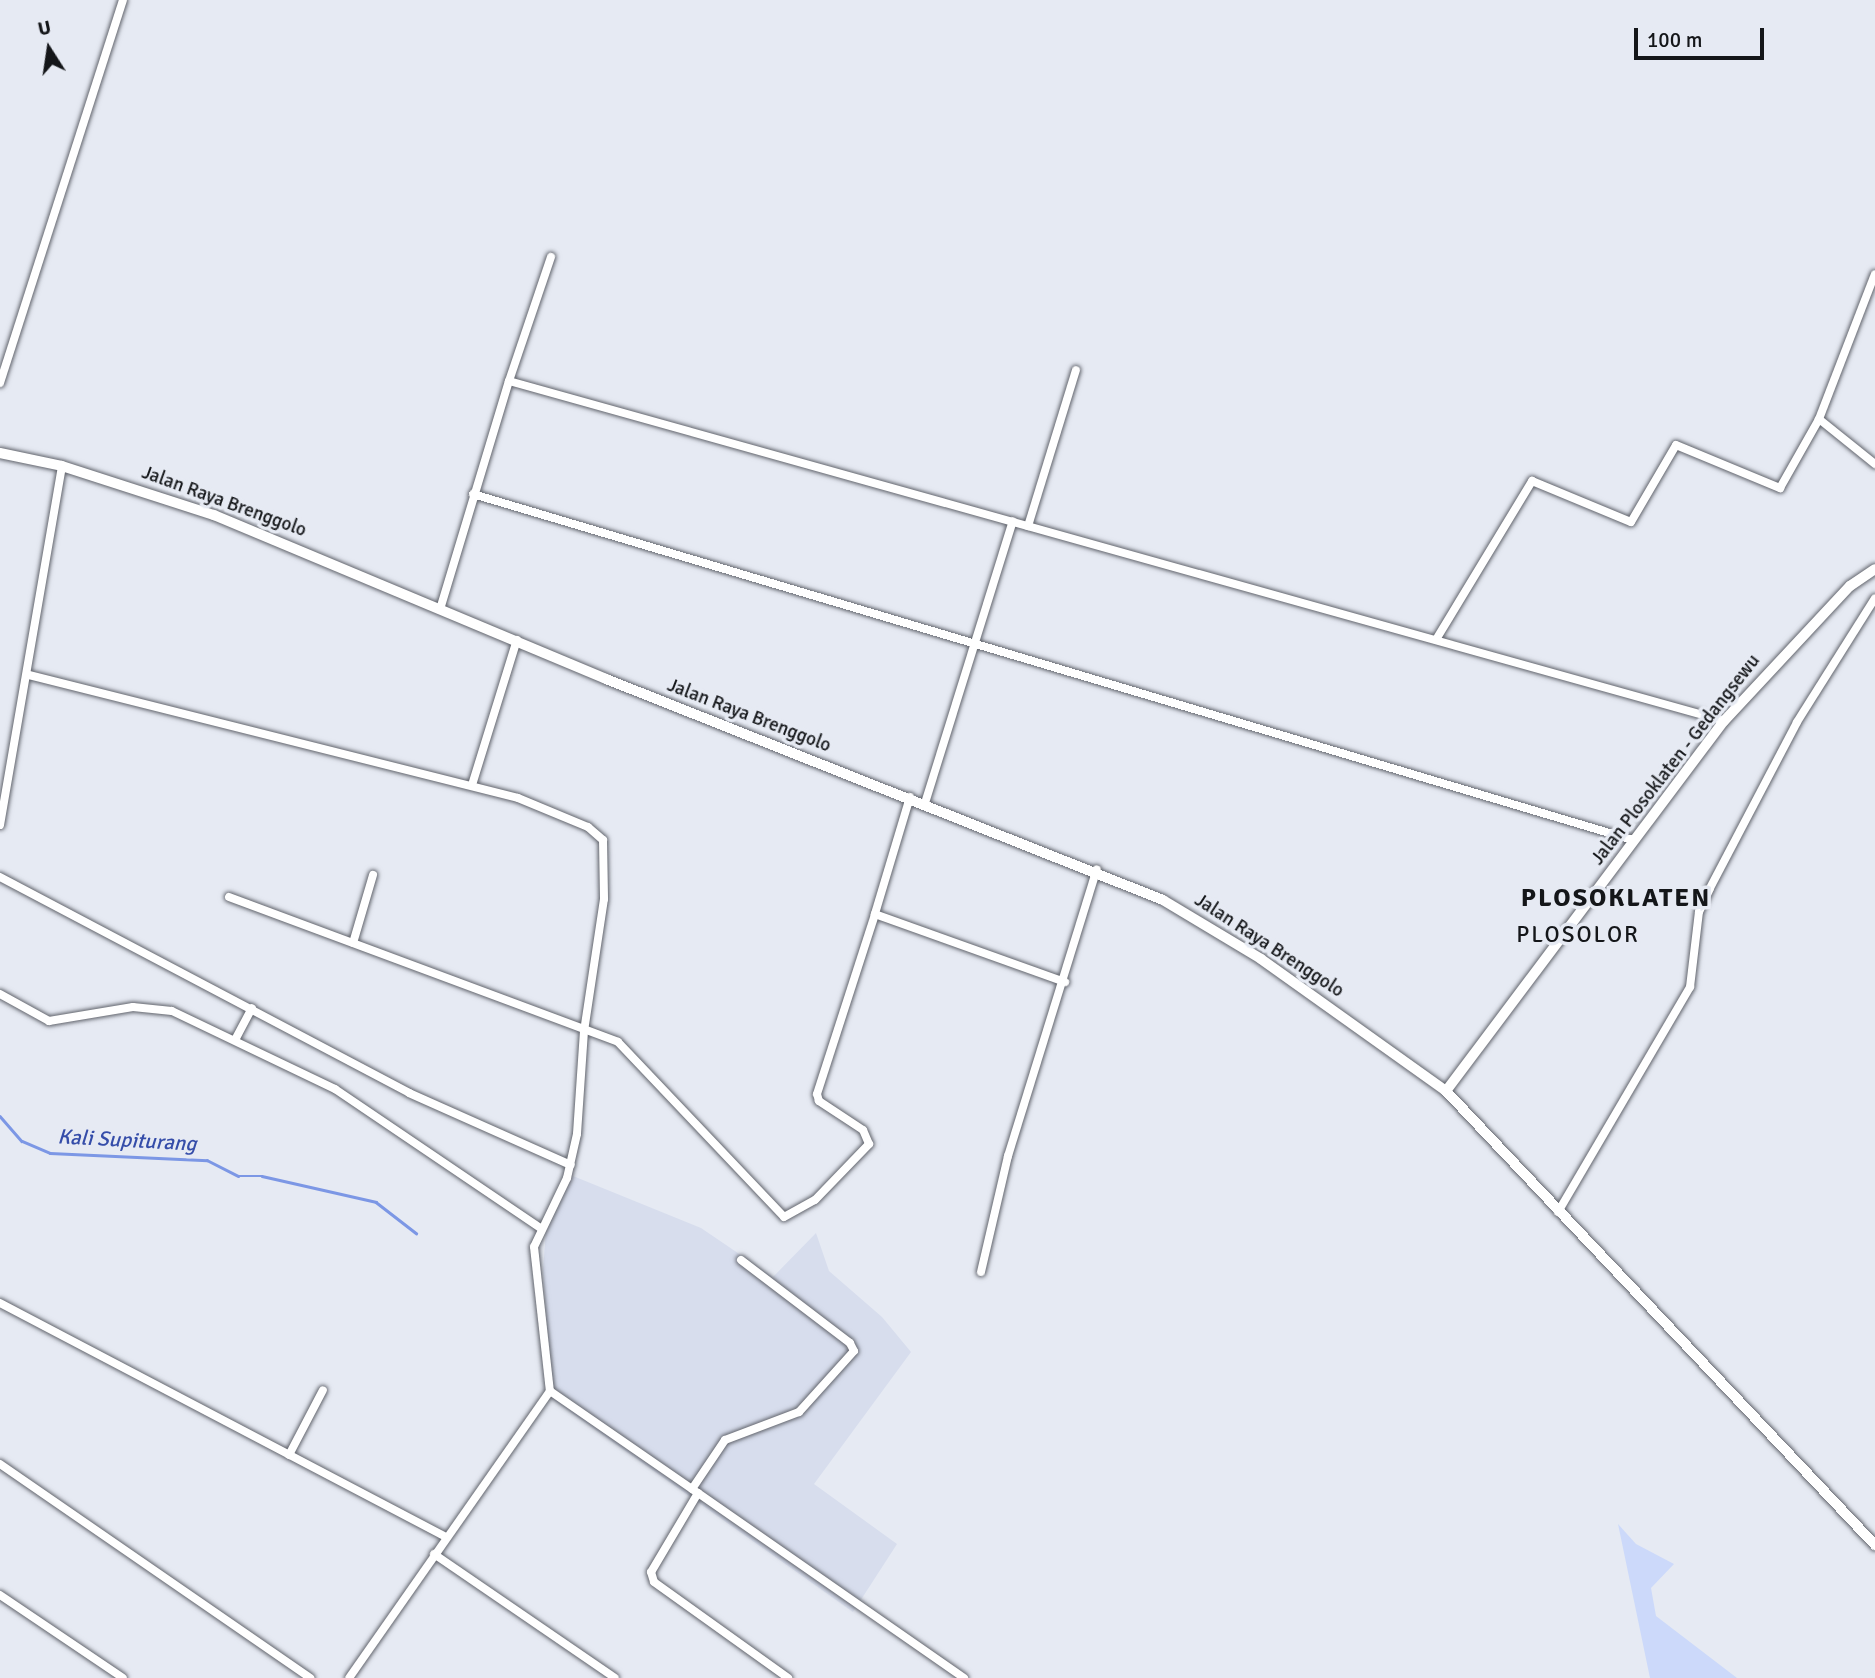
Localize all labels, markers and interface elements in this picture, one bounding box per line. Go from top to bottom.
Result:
north arrow [14,14,84,84]
scale bar [1637,14,1766,58]
text: U [36,15,53,42]
text: 100 m [1647,27,1702,53]
street label: Jalan Raya Brenggolo [139,462,309,542]
street label: Jalan Plosoklaten - Gedangsewu [1587,650,1765,870]
street label: Jalan Raya Brenggolo [664,674,834,758]
district label: PLOSOKLATEN [1522,883,1710,915]
street label: Jalan Raya Brenggolo [1190,889,1348,1003]
district label: PLOSOLOR [1517,921,1639,949]
water label: Kali Supiturang [57,1124,197,1156]

